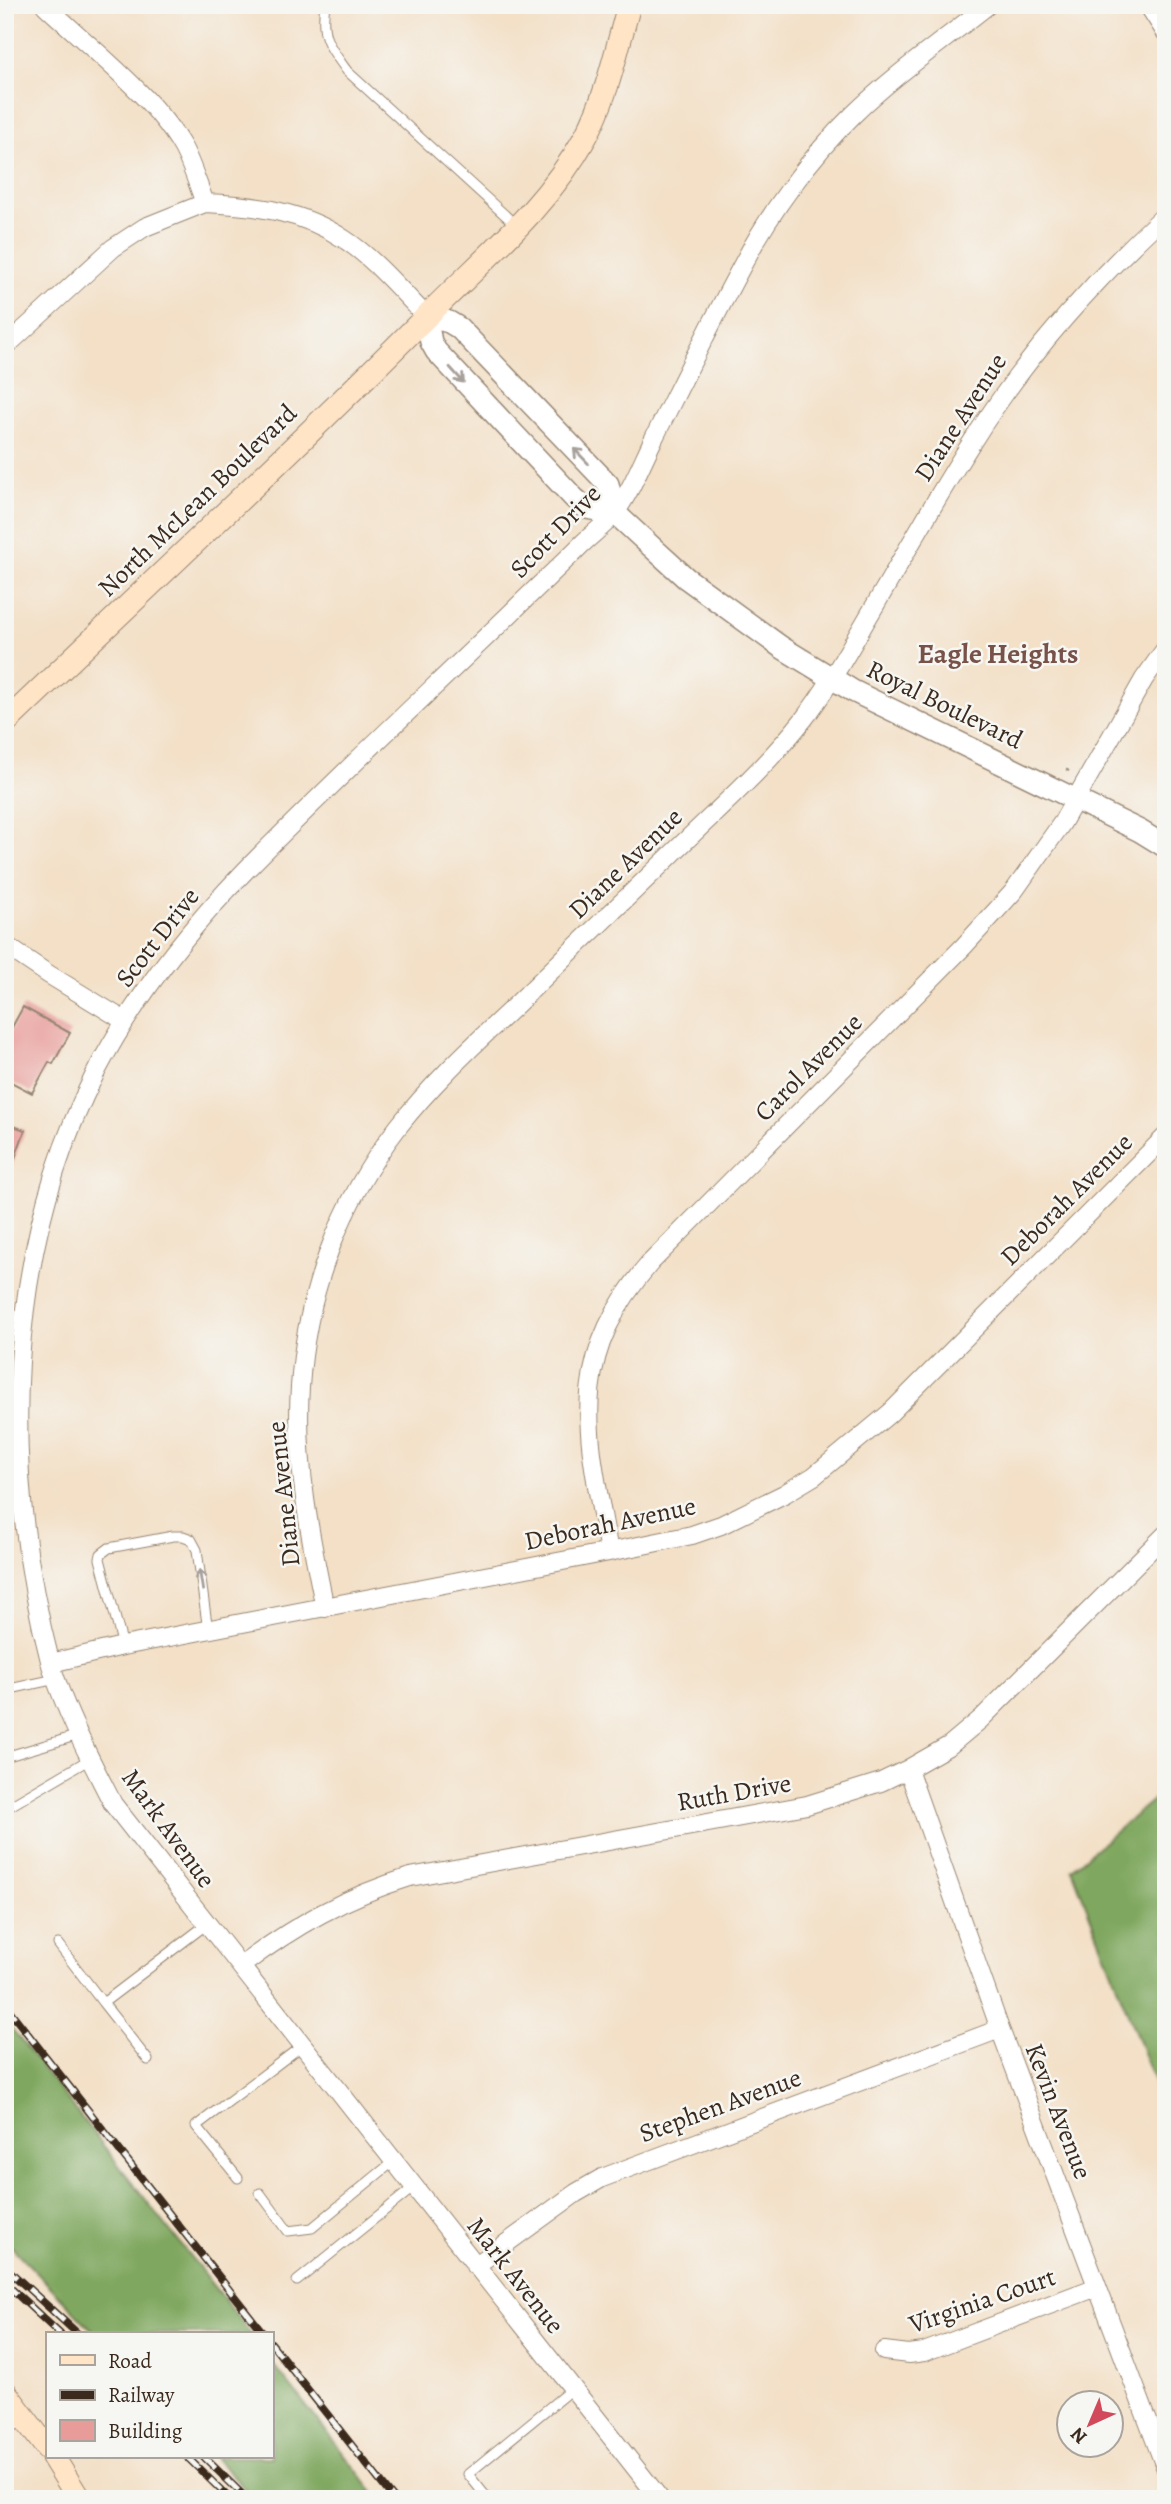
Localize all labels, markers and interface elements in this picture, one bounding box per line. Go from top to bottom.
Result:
street label: Diane Avenue [906,346,1015,488]
one-way arrow [448,366,465,383]
street label: North McLean Boulevard [90,396,304,605]
one-way arrow [573,448,590,465]
street label: Scott Drive [502,477,609,586]
district label: Eagle Heights [918,635,1078,673]
street label: Royal Boulevard [861,652,1029,757]
street label: Diane Avenue [561,800,690,927]
street label: Scott Drive [107,880,207,994]
street label: Carol Avenue [746,1005,870,1129]
street label: Deborah Avenue [992,1125,1140,1273]
street label: Diane Avenue [258,1419,309,1568]
street label: Deborah Avenue [521,1488,699,1559]
one-way arrow [195,1569,208,1592]
street label: Mark Avenue [113,1762,224,1895]
street label: Ruth Drive [674,1765,794,1820]
street label: Kevin Avenue [1017,2038,1100,2184]
street label: Stephen Avenue [634,2060,806,2151]
street label: Mark Avenue [459,2210,572,2341]
street label: Virginia Court [903,2259,1060,2342]
legend [46,2332,273,2458]
text: Road [108,2347,152,2375]
text: Railway [108,2381,175,2409]
north arrow [1056,2388,1126,2458]
text: Building [108,2417,183,2445]
text: N [1065,2421,1093,2450]

